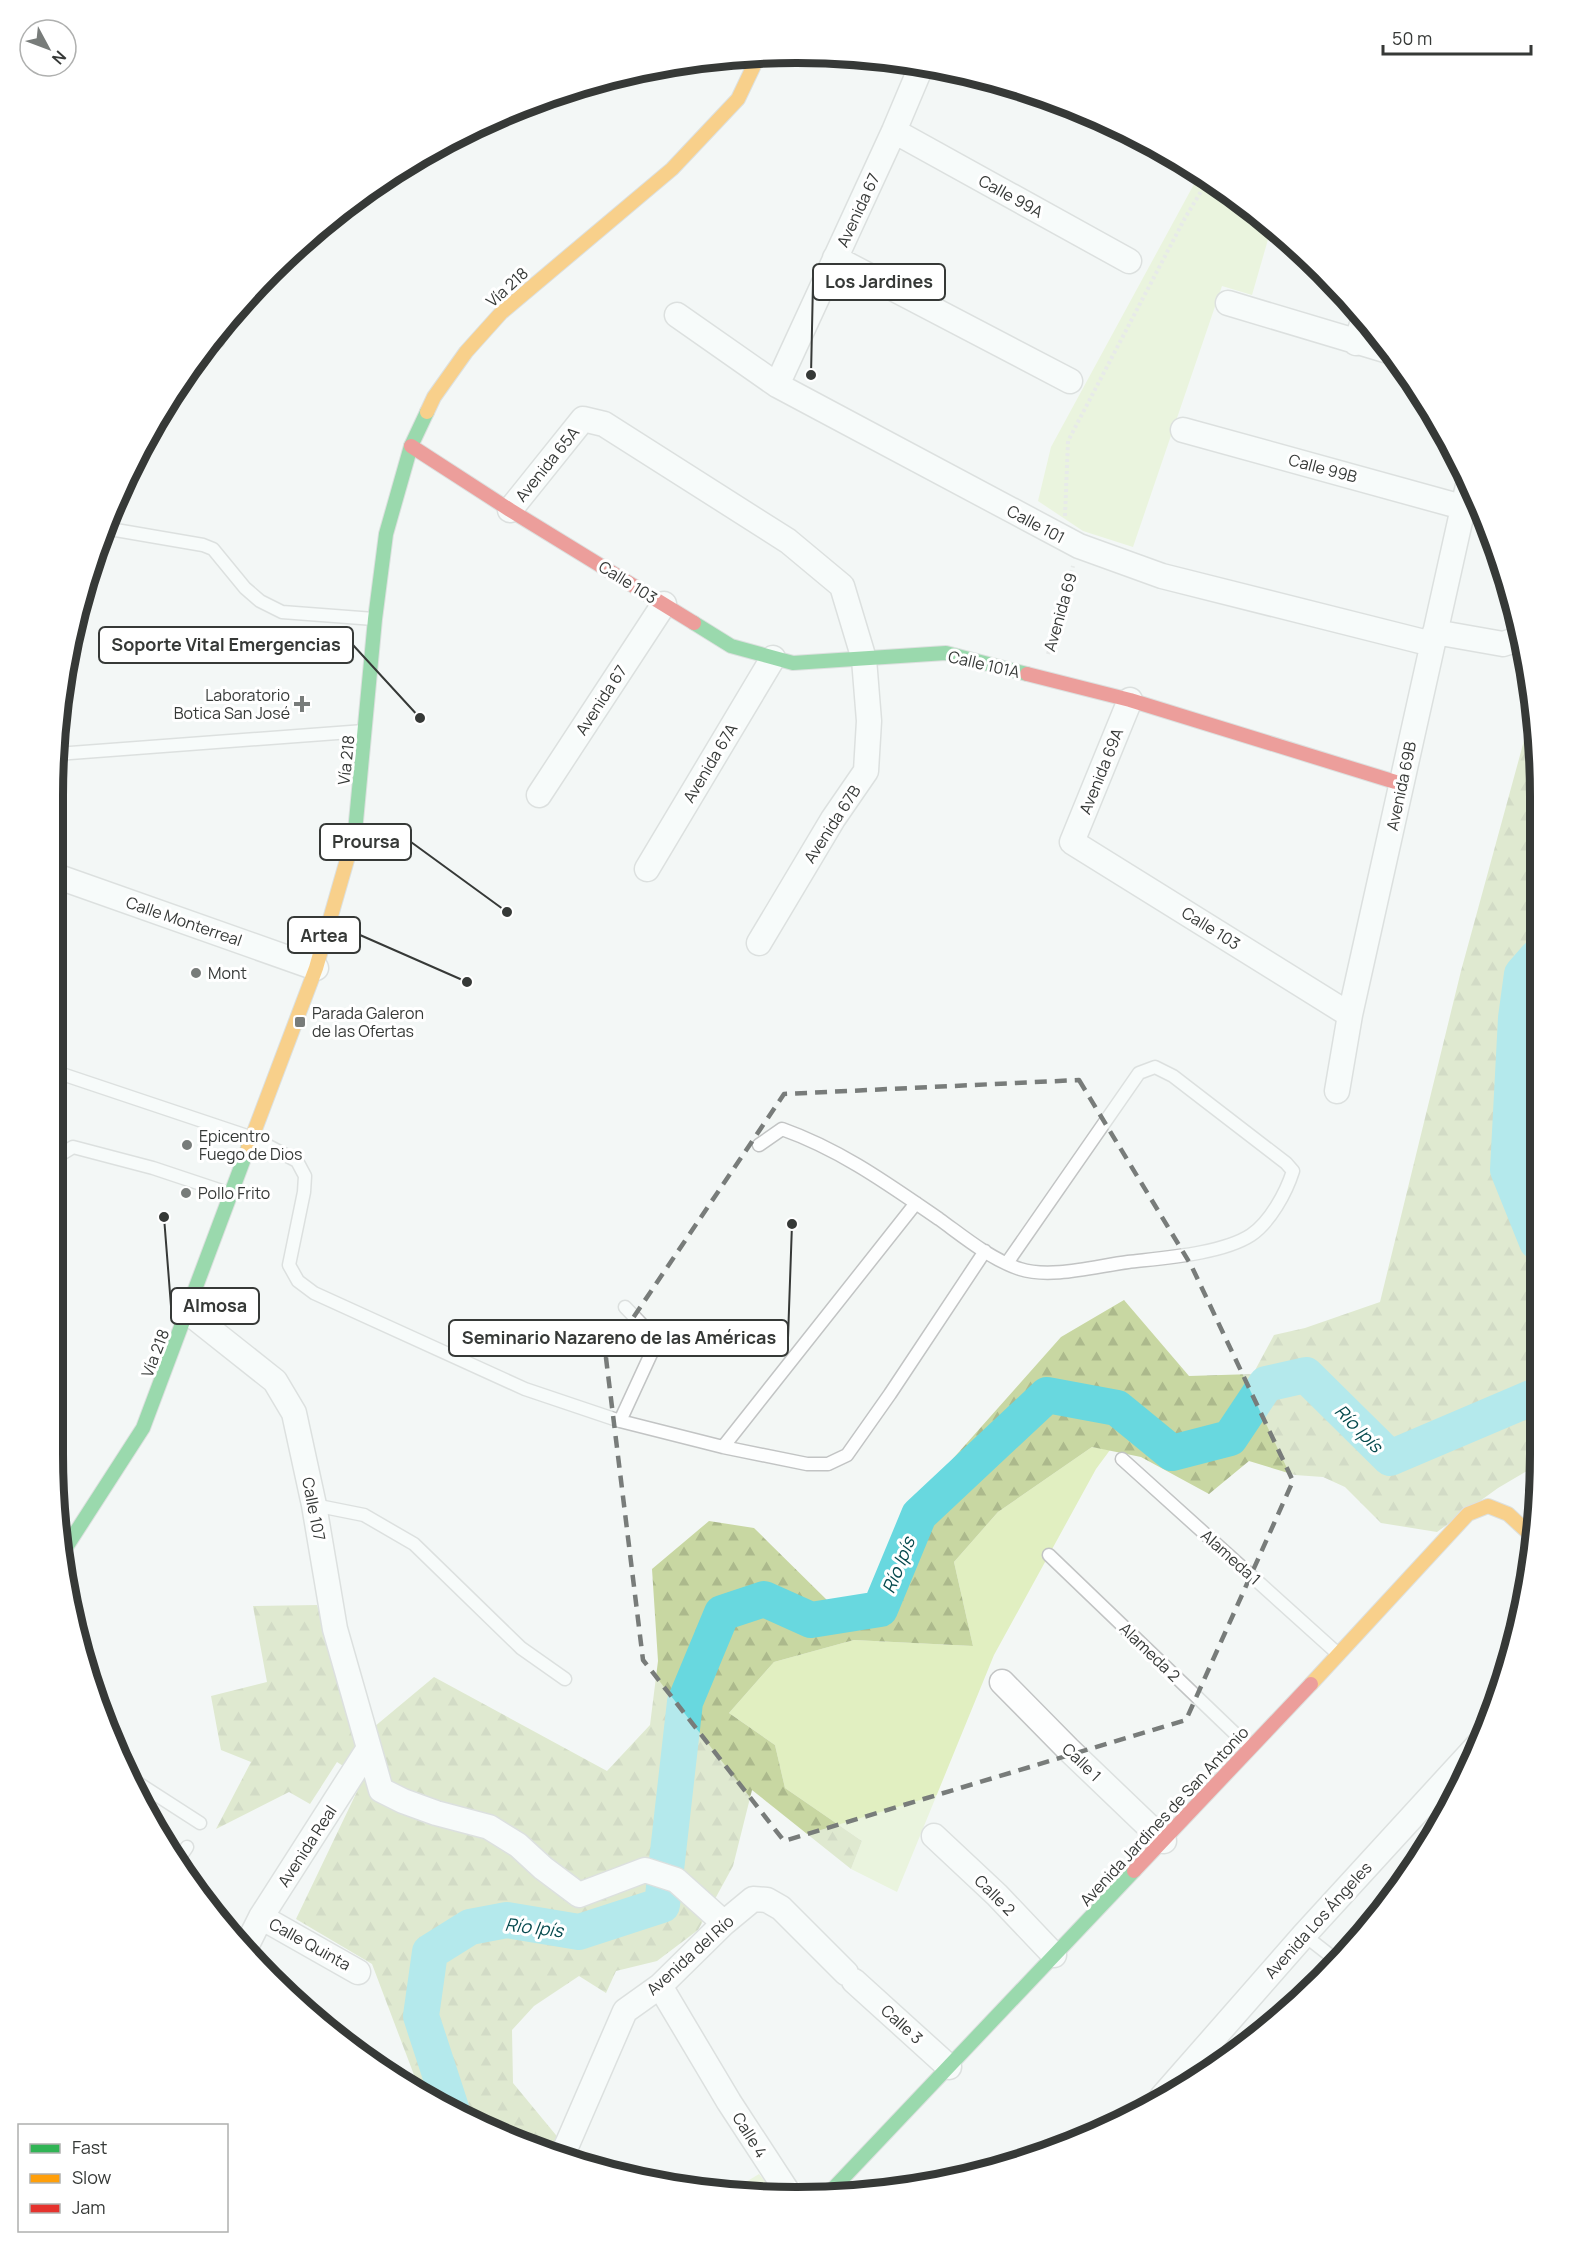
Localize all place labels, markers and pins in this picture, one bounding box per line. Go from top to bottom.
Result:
callout: Los Jardines [813,264,945,300]
callout: Soporte Vital Emergencias [99,627,353,663]
place label: Laboratorio Botica San José [174,684,290,724]
marker: Laboratorio Botica San José [295,697,309,711]
callout: Proursa [320,824,411,860]
callout: Artea [288,917,360,953]
place label: Mont [208,962,247,984]
marker: Mont [189,966,203,980]
place label: Parada Galeron de las Ofertas [312,1002,424,1042]
marker: Parada Galeron de las Ofertas [293,1015,307,1029]
place label: Epicentro Fuego de Dios [199,1125,302,1165]
marker: Epicentro Fuego de Dios [180,1138,194,1152]
place label: Pollo Frito [198,1182,270,1204]
marker: Pollo Frito [179,1186,193,1200]
callout: Almosa [171,1288,259,1324]
callout: Seminario Nazareno de las Américas [449,1320,788,1356]

